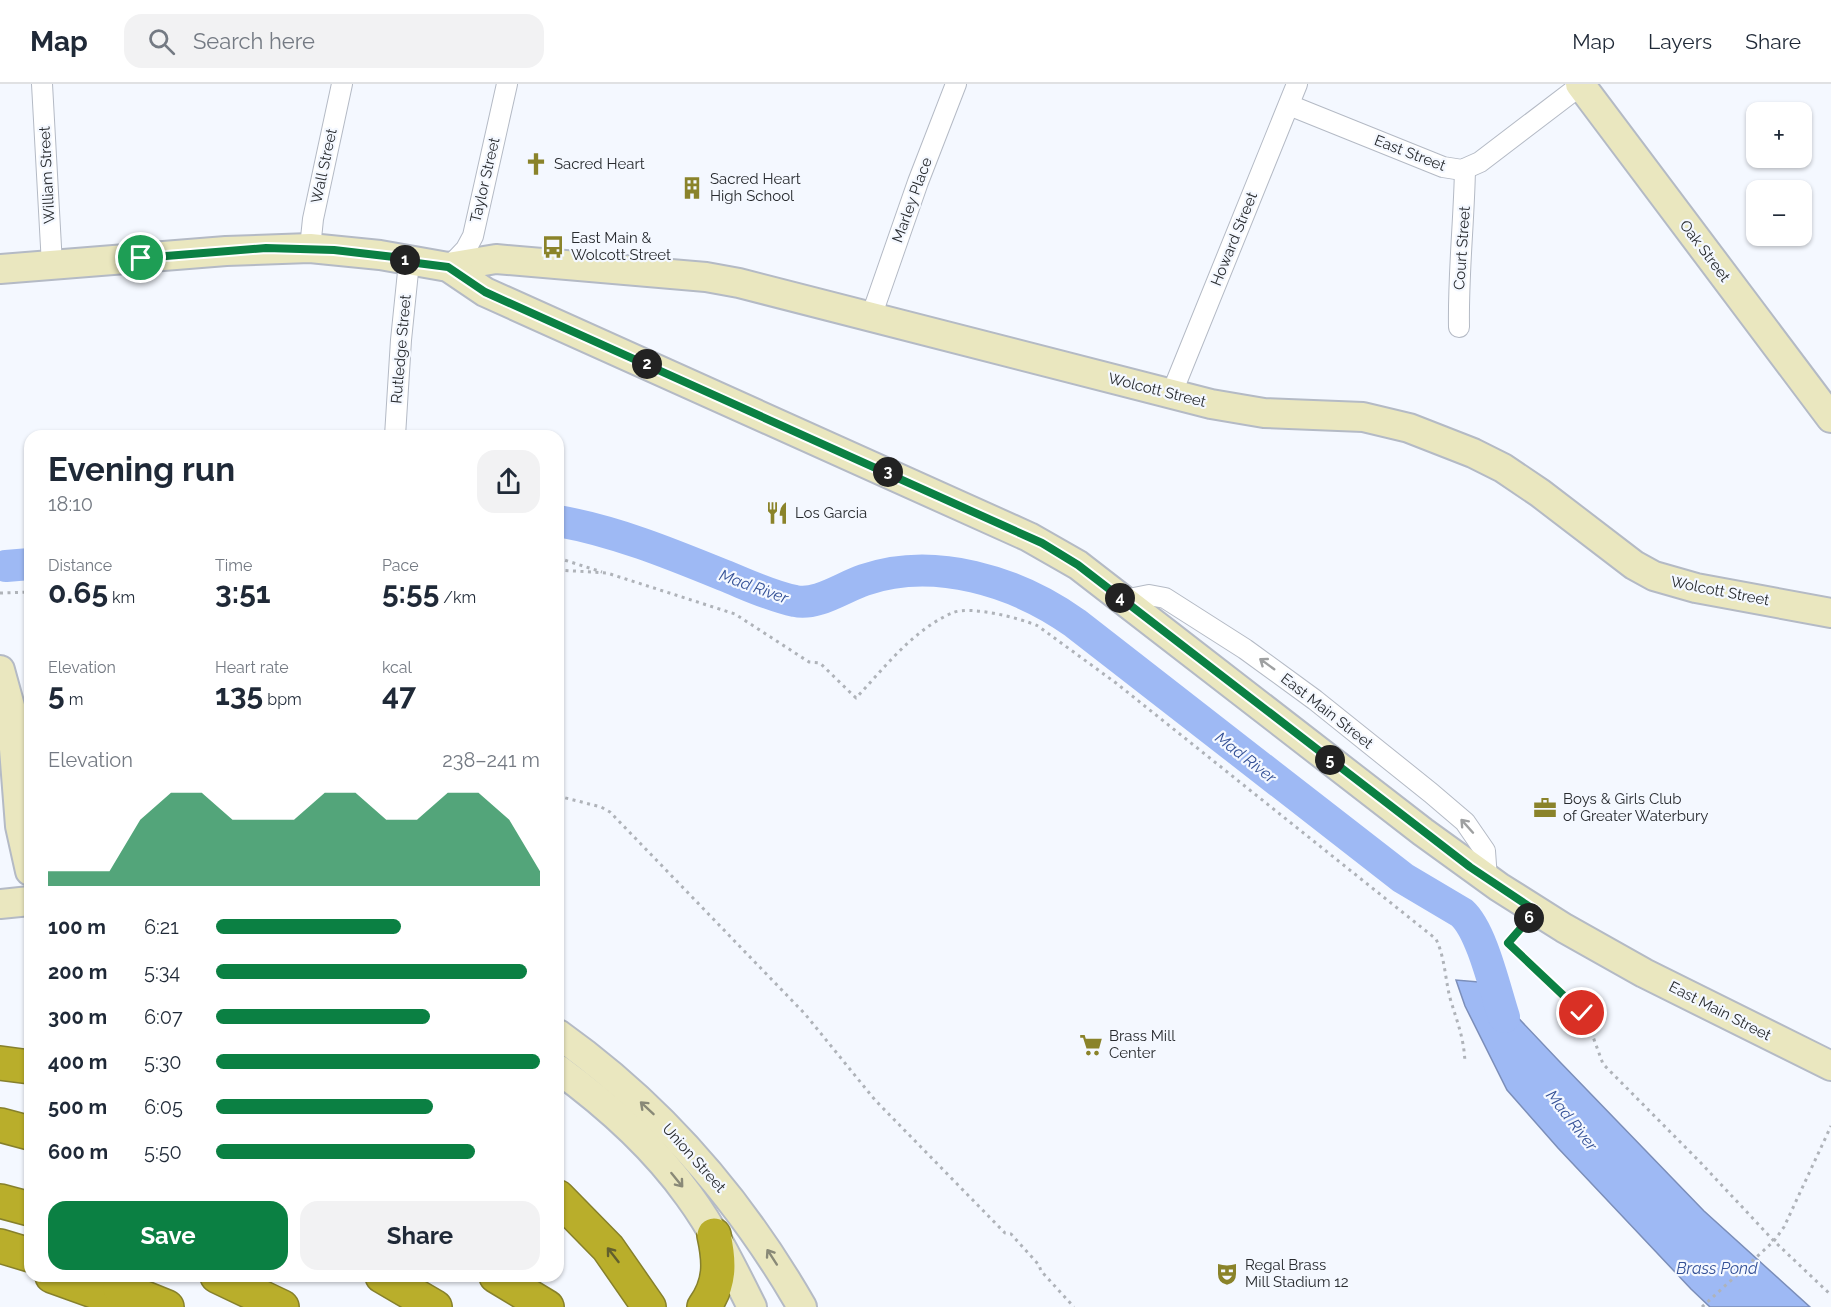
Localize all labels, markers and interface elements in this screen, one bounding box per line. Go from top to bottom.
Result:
search box [124,14,544,68]
text: Map [30,25,88,58]
icon: search [145,25,178,58]
text: Search here [193,28,315,54]
text: Map [1572,29,1615,54]
text: Layers [1648,29,1712,54]
text: Share [1745,29,1801,54]
map controls [1746,102,1812,246]
button: + [1746,102,1812,168]
street label: William Street [35,126,59,224]
street label: Wall Street [307,127,341,205]
street label: East Street [1372,131,1448,175]
street label: Taylor Street [466,136,504,224]
church icon: Sacred Heart [523,151,549,177]
place label: Sacred Heart [554,155,645,173]
street label: Marley Place [888,155,936,245]
place label: Sacred Heart High School [710,170,801,205]
building icon: Sacred Heart High School [679,175,705,201]
button: − [1746,180,1812,246]
street label: Howard Street [1207,189,1261,289]
street label: Court Street [1450,206,1474,290]
street label: Oak Street [1676,217,1734,285]
place label: East Main & Wolcott Street [571,229,671,264]
pin [115,232,166,283]
bus stop icon: East Main & Wolcott Street [540,234,566,260]
icon: arrive [124,241,157,274]
pin: 1 [390,245,420,275]
text: 1 [401,250,409,269]
street label: Rutledge Street [387,294,415,404]
pin: 2 [632,349,662,379]
text: 2 [642,354,652,373]
street label: Wolcott Street [1106,369,1208,411]
text: Evening run [48,450,235,489]
button: share [477,450,540,513]
pin: 3 [873,457,903,487]
text: 3 [884,462,892,481]
text: 18:10 [48,492,93,516]
restaurant icon: Los Garcia [764,500,790,526]
place label: Los Garcia [795,504,867,522]
text: Distance [48,556,112,575]
text: Time [215,556,252,575]
text: Pace [382,556,419,575]
water label: Mad River [717,565,791,608]
street label: Wolcott Street [1669,573,1771,609]
text: 0.65 [48,575,108,610]
text: 3:51 [215,575,271,610]
text: 5:55 [382,575,439,610]
pin: 4 [1105,583,1135,613]
text: km [108,588,135,607]
text: /km [439,588,476,607]
text: 4 [1115,588,1125,607]
text: Elevation [48,658,116,677]
text: Heart rate [215,658,289,677]
text: kcal [382,658,412,677]
one-way arrow [1259,658,1275,670]
street label: East Main Street [1277,669,1377,753]
text: 5 [48,677,65,712]
text: 135 [215,677,263,712]
text: 47 [382,677,416,712]
text: m [65,690,83,709]
text: bpm [263,690,302,709]
water label: Mad River [1212,728,1280,787]
pin: 5 [1315,745,1345,775]
text: Elevation [48,748,133,772]
text: 238–241 m [442,748,540,772]
text: 5 [1326,750,1334,769]
place label: Boys & Girls Club of Greater Waterbury [1563,790,1708,825]
office icon: Boys & Girls Club of Greater Waterbury [1532,795,1558,821]
one-way arrow [1460,819,1474,834]
pin: 6 [1514,903,1544,933]
text: 6 [1524,908,1534,927]
text: 100 m [48,915,106,939]
text: 6:21 [144,915,179,939]
text: 200 m [48,960,107,984]
text: 5:34 [144,960,180,984]
street label: East Main Street [1666,978,1774,1044]
pin [1556,987,1607,1038]
icon: check [1565,996,1598,1029]
text: 300 m [48,1005,107,1029]
text: 6:07 [144,1005,183,1029]
place label: Brass Mill Center [1109,1027,1176,1062]
supermarket icon: Brass Mill Center [1078,1032,1104,1058]
text: 400 m [48,1050,107,1074]
text: 5:30 [144,1050,182,1074]
water label: Mad River [1542,1086,1601,1155]
text: 500 m [48,1095,107,1119]
text: 6:05 [144,1095,183,1119]
one-way arrow [640,1100,655,1115]
street label: Union Street [658,1120,730,1196]
text: 600 m [48,1140,108,1164]
text: 5:50 [144,1140,182,1164]
one-way arrow [671,1172,684,1188]
button: Save [48,1201,288,1270]
button: Share [300,1201,540,1270]
one-way arrow [606,1247,619,1263]
one-way arrow [765,1249,777,1266]
place label: Regal Brass Mill Stadium 12 [1245,1256,1349,1291]
water label: Brass Pond [1676,1259,1758,1278]
theatre icon: Regal Brass Mill Stadium 12 [1214,1261,1240,1287]

